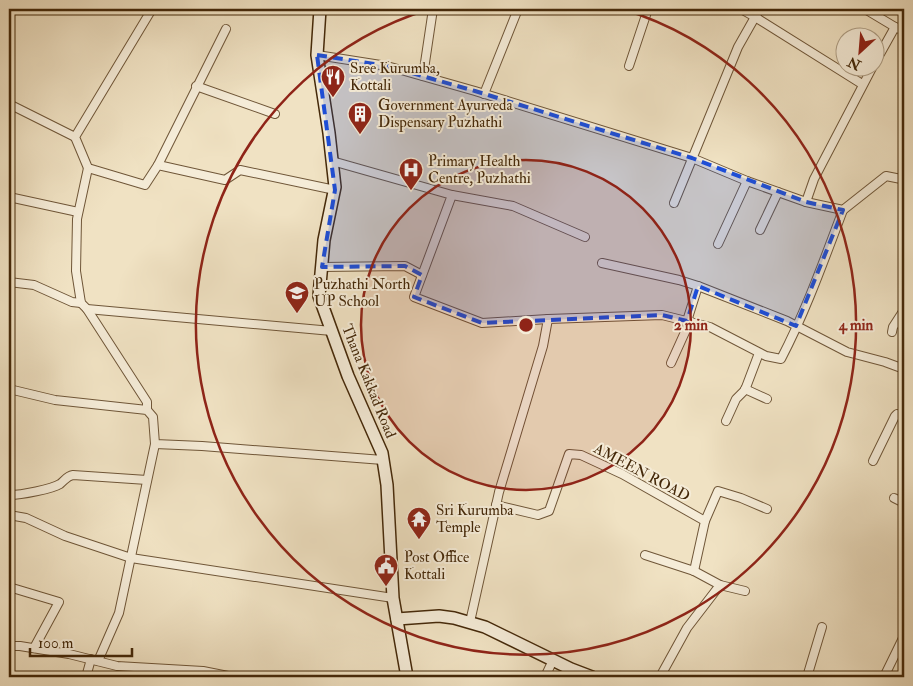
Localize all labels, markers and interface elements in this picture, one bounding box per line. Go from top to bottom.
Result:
north arrow [836,28,886,78]
text: N [845,53,865,74]
place label: Sree Kurumba, Kottali [350,59,440,95]
restaurant icon: Sree Kurumba, Kottali [320,64,346,98]
place label: Government Ayurveda Dispensary Puzhathi [378,96,513,133]
building icon: Government Ayurveda Dispensary Puzhathi [347,101,373,135]
place label: Primary Health Centre, Puzhathi [428,152,531,188]
hospital icon: Primary Health Centre, Puzhathi [398,157,424,191]
place label: Puzhathi North UP School [314,275,410,311]
school or university icon: Puzhathi North UP School [284,280,310,314]
centre of rings [517,316,535,334]
text: 2 min [674,316,708,335]
text: 4 min [838,316,874,335]
street label: Thana Kakkad Road [337,321,400,441]
street label: AMEEN ROAD [589,439,693,506]
place label: Sri Kurumba Temple [436,501,514,538]
temple icon: Sri Kurumba Temple [406,506,432,540]
place label: Post Office Kottali [404,548,469,584]
public building icon: Post Office Kottali [373,553,399,587]
scale bar [30,626,132,658]
text: 100 m [38,634,74,653]

